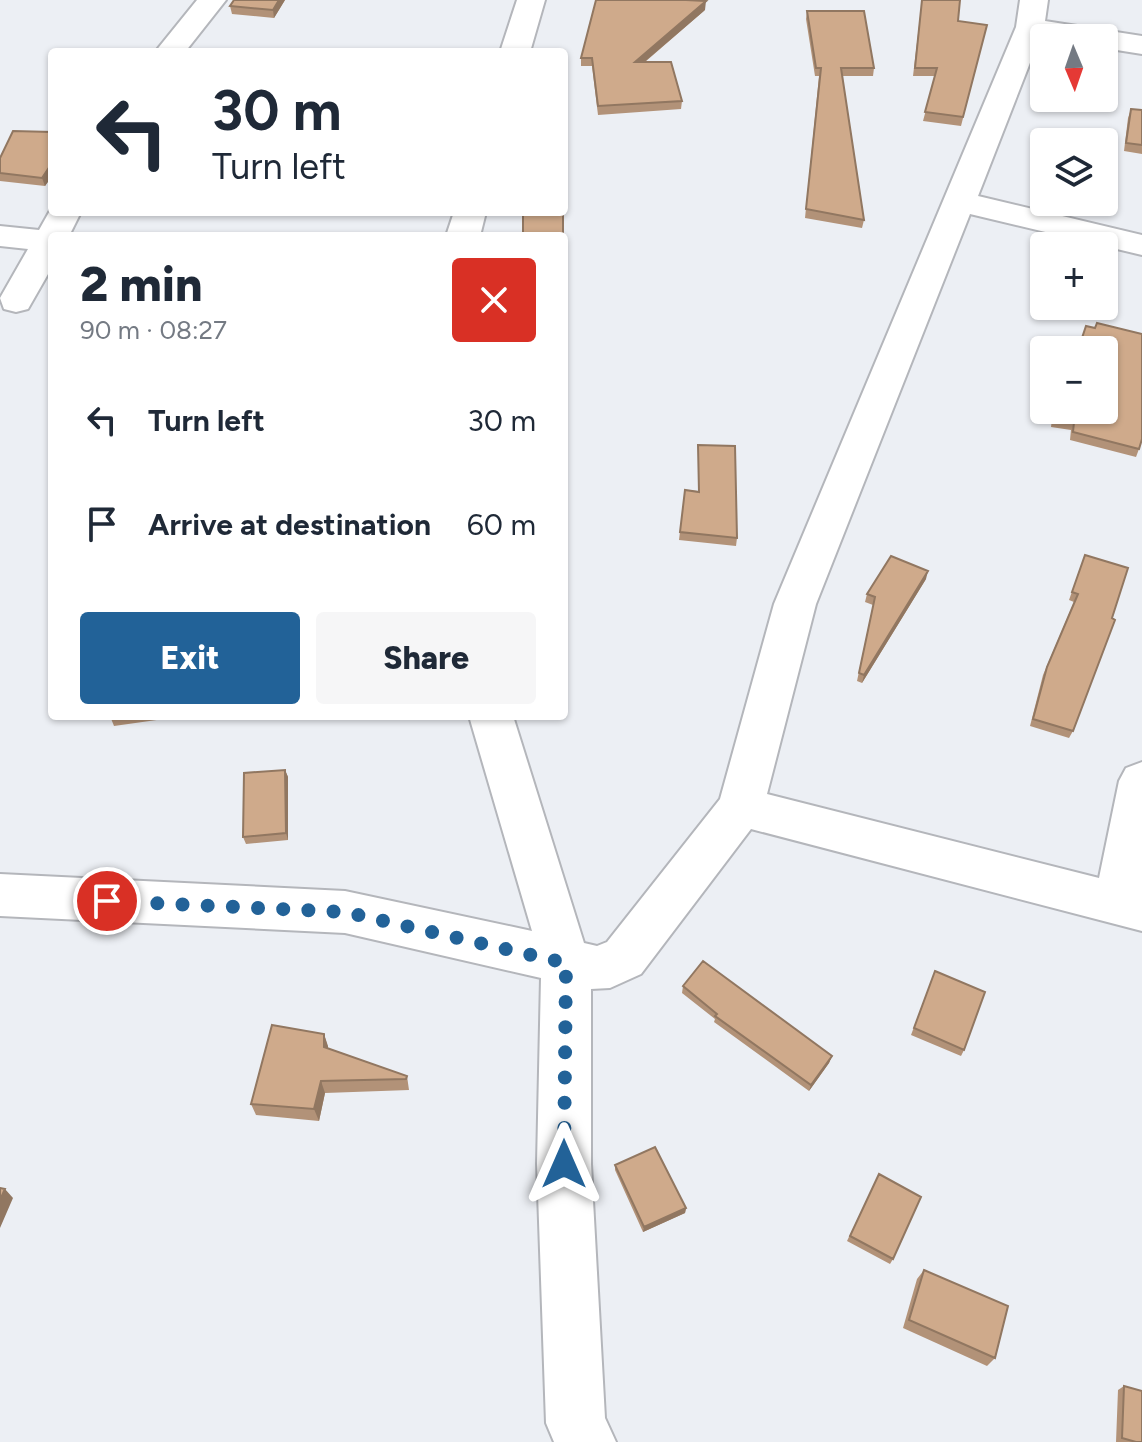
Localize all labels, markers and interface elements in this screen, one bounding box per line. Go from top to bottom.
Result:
north arrow [1030,24,1118,112]
map controls [1030,24,1118,424]
text: 30 m [212,77,342,144]
icon: left [80,80,184,184]
button: layers [1030,128,1118,216]
text: Turn left [212,145,346,188]
button: + [1030,232,1118,320]
text: 2 min [80,255,203,313]
button: close [452,258,536,342]
text: 90 m · 08:27 [80,314,227,346]
button: − [1030,336,1118,424]
icon: left [80,398,124,442]
text: Turn left [148,402,265,439]
text: 30 m [468,402,536,439]
icon: arrive [80,502,124,546]
text: Arrive at destination [148,506,431,543]
text: 60 m [467,506,536,543]
button: Exit [80,612,300,704]
button: Share [316,612,536,704]
pin [73,867,141,935]
icon: arrive [85,879,129,923]
position arrow [522,1122,606,1206]

